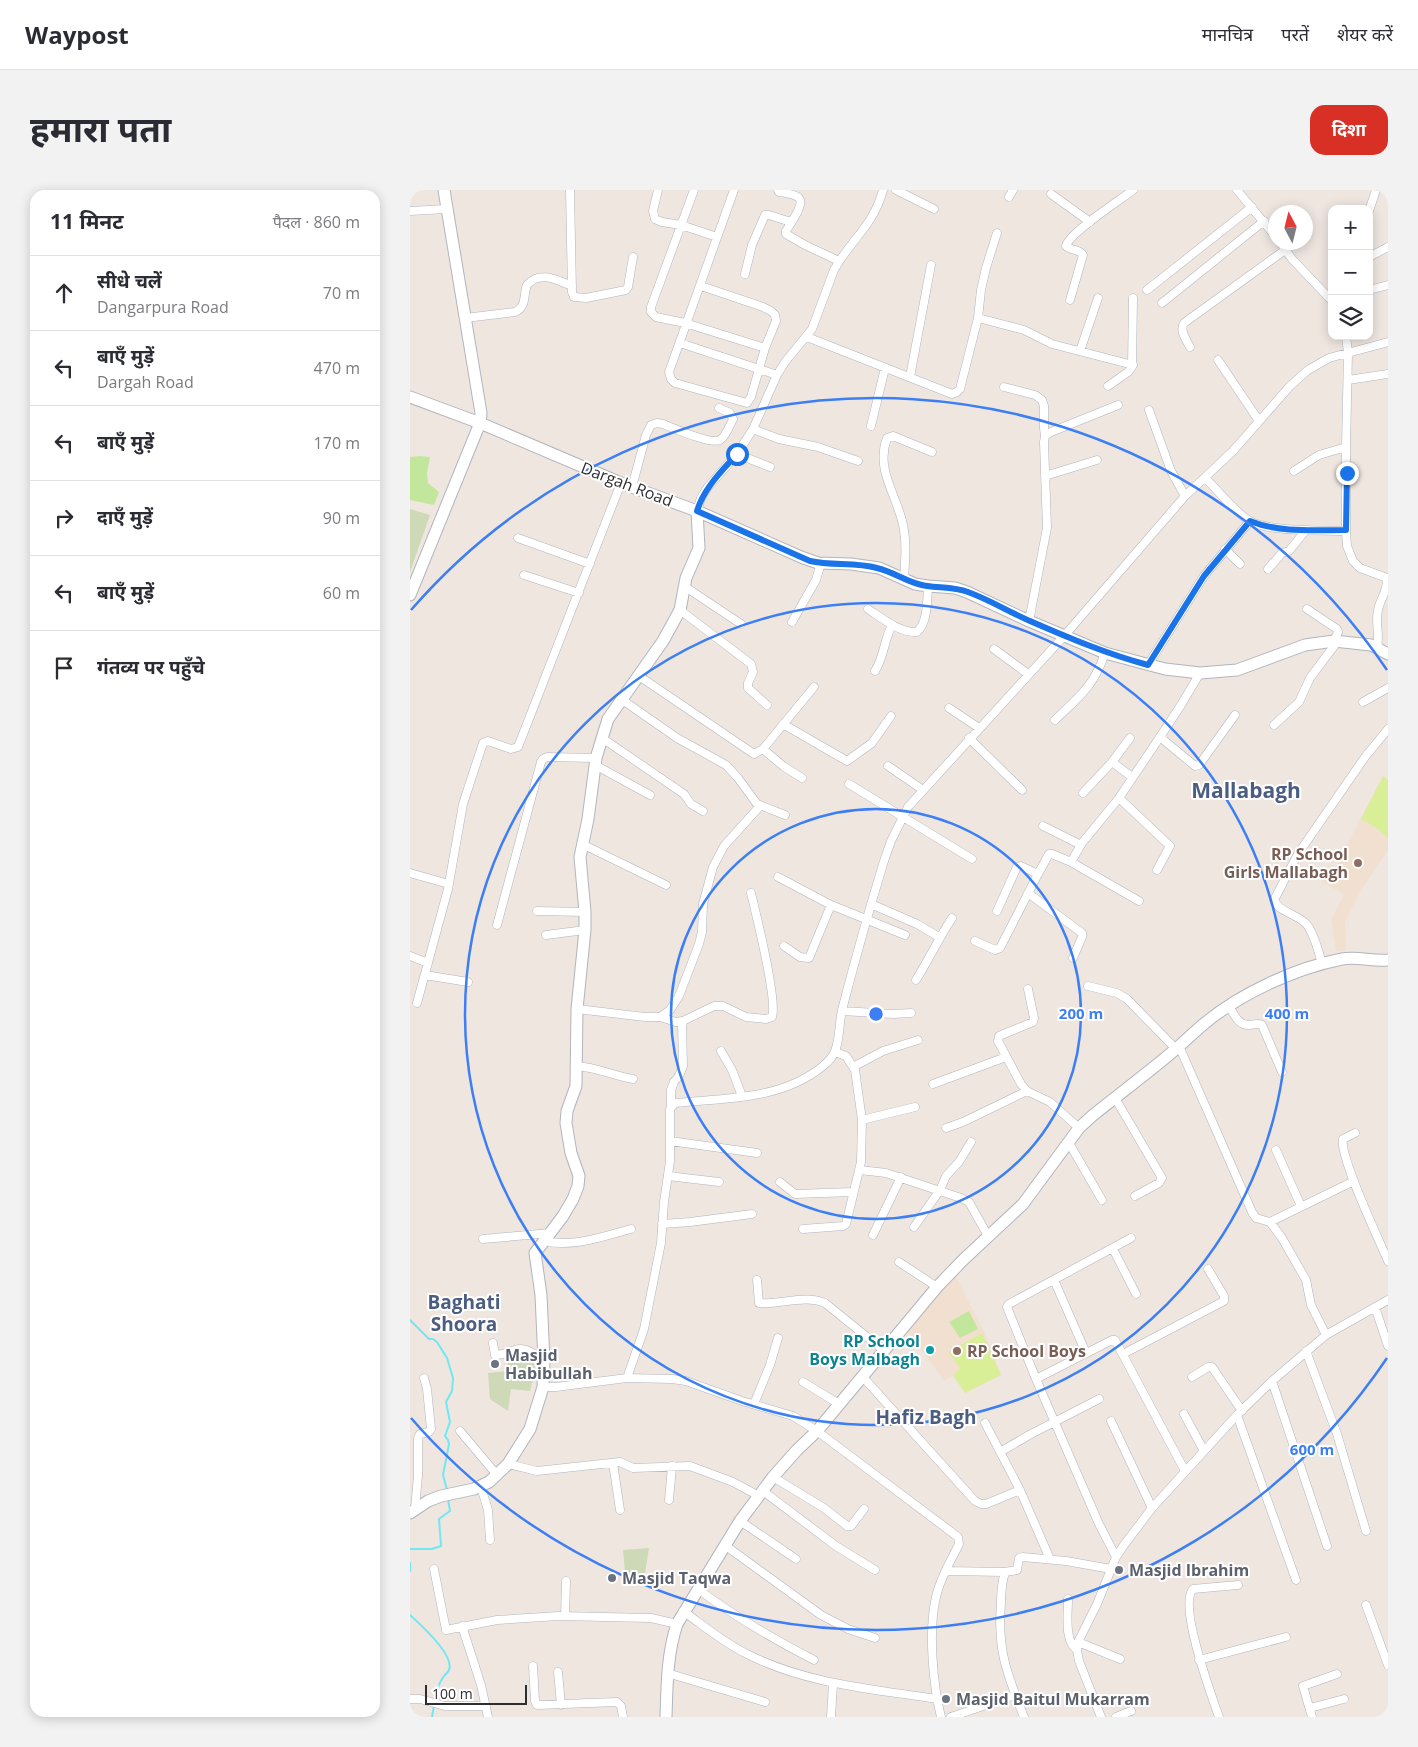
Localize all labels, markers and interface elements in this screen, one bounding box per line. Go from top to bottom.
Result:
text: Waypost [25,18,129,51]
text: मानचित्र [1202,22,1253,46]
text: परतें [1281,22,1309,46]
text: शेयर करें [1337,22,1393,46]
text: हमारा पता [30,105,171,152]
button: दिशा [1310,105,1388,155]
north arrow [1268,205,1313,250]
map controls [1328,205,1373,340]
button: + [1328,205,1373,250]
text: 11 मिनट [50,207,124,235]
text: पैदल · 860 m [273,211,360,233]
button: − [1328,250,1373,295]
text: सीधे चलें [97,268,162,294]
icon: ahead [50,279,78,307]
text: 70 m [323,282,360,304]
button: layers [1328,295,1373,340]
text: Dangarpura Road [97,296,229,318]
text: बाएँ मुड़ें [97,343,154,369]
icon: left [50,354,78,382]
text: 470 m [314,357,360,379]
text: Dargah Road [97,371,194,393]
icon: left [50,429,78,457]
text: बाएँ मुड़ें [97,429,154,455]
text: 170 m [314,432,360,454]
route start [726,443,749,466]
street label: Dargah Road [578,456,676,512]
route end [1336,462,1359,485]
icon: right [50,504,78,532]
text: दाएँ मुड़ें [97,504,153,530]
text: 90 m [323,507,360,529]
icon: left [50,579,78,607]
text: बाएँ मुड़ें [97,579,154,605]
text: 60 m [323,582,360,604]
icon: arrive [50,654,78,682]
text: गंतव्य पर पहुँचे [97,654,205,680]
district label: Mallabagh [1191,776,1301,804]
place label: RP School Girls Mallabagh [1224,843,1348,883]
marker: RP School Girls Mallabagh [1352,857,1364,869]
text: 200 m [1059,1003,1103,1023]
text: 400 m [1265,1003,1309,1023]
centre of rings [867,1005,885,1023]
district label: Baghati Shoora [428,1289,501,1337]
place label: RP School Boys Malbagh [809,1330,920,1370]
place label: RP School Boys [967,1340,1086,1362]
place label: Masjid Habibullah [505,1344,593,1384]
marker: RP School Boys Malbagh [924,1344,936,1356]
marker: RP School Boys [951,1345,963,1357]
marker: Masjid Habibullah [489,1358,501,1370]
district label: Hafiz Bagh [876,1404,976,1430]
text: 600 m [1290,1439,1334,1459]
place label: Masjid Ibrahim [1129,1559,1249,1581]
marker: Masjid Ibrahim [1113,1564,1125,1576]
place label: Masjid Taqwa [622,1567,731,1589]
marker: Masjid Taqwa [606,1572,618,1584]
scale bar [425,1682,528,1705]
text: 100 m [432,1684,473,1703]
place label: Masjid Baitul Mukarram [956,1688,1150,1710]
marker: Masjid Baitul Mukarram [940,1693,952,1705]

